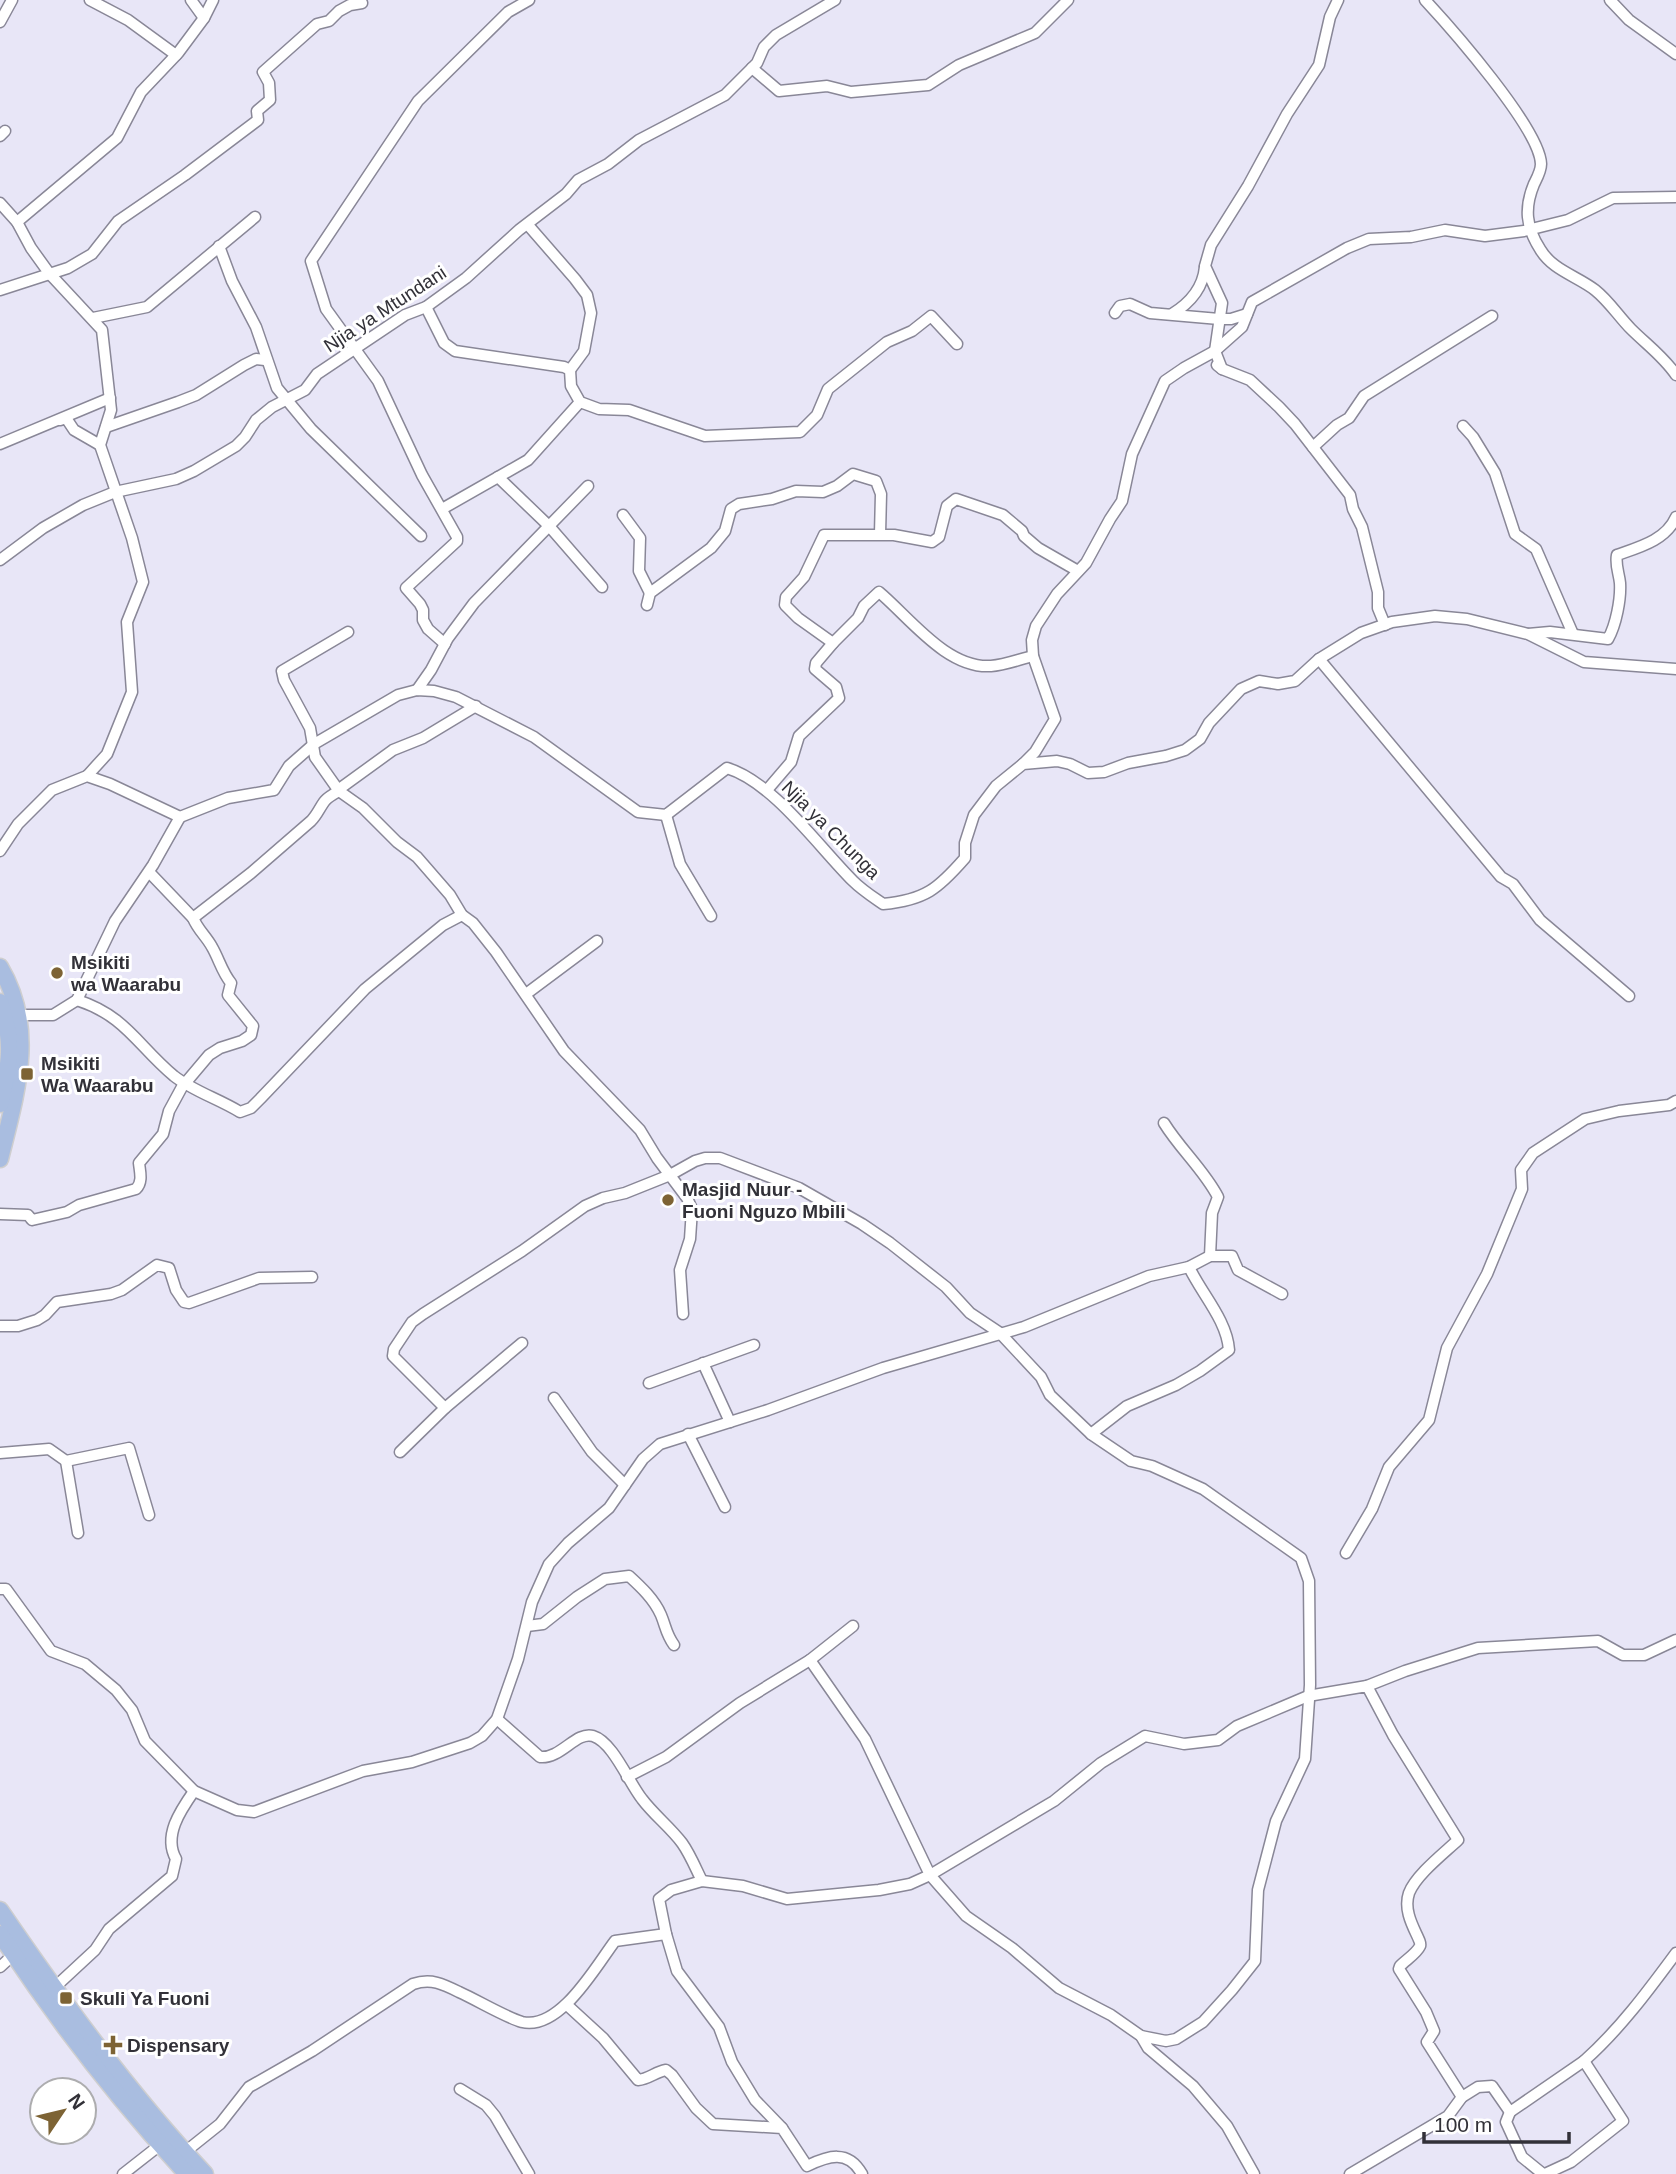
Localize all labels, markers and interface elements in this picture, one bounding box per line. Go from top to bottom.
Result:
street label: Njia ya Mtundani [320,262,450,356]
street label: Njia ya Chunga [778,777,885,884]
place label: Msikiti wa Waarabu [70,952,181,995]
marker: Msikiti wa Waarabu [49,965,65,981]
place label: Msikiti Wa Waarabu [41,1053,154,1096]
marker: Msikiti Wa Waarabu [19,1066,35,1082]
place label: Masjid Nuur - Fuoni Nguzo Mbili [682,1179,846,1222]
marker: Masjid Nuur - Fuoni Nguzo Mbili [660,1192,676,1208]
place label: Skuli Ya Fuoni [80,1988,210,2009]
marker: Skuli Ya Fuoni [58,1990,74,2006]
place label: Dispensary [127,2035,230,2056]
marker: Dispensary [105,2037,121,2053]
north arrow [28,2076,98,2146]
text: N [64,2090,89,2113]
scale bar [1424,2100,1569,2144]
text: 100 m [1434,2113,1492,2136]

